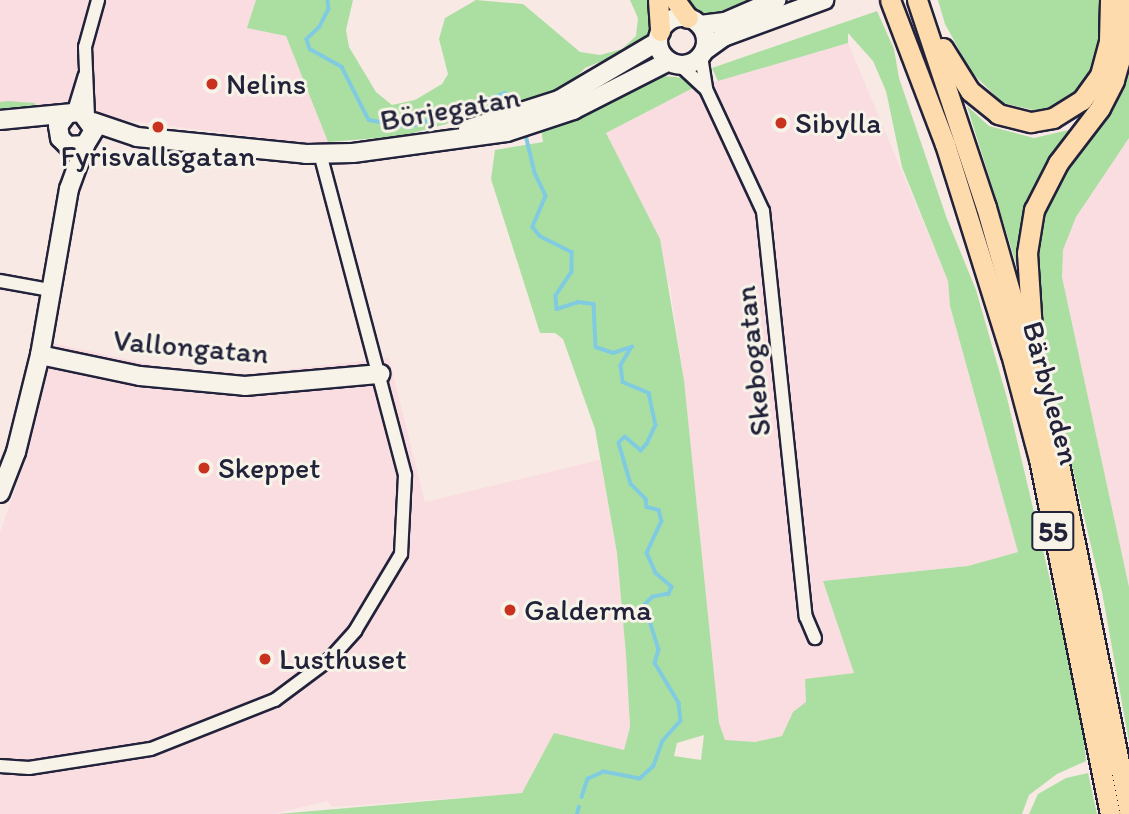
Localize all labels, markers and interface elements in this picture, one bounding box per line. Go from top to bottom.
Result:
place label: Nelins [226,66,306,102]
marker: Nelins [204,76,220,92]
street label: Börjegatan [377,79,523,139]
place label: Sibylla [795,105,881,141]
marker: Sibylla [773,115,789,131]
marker: Fyrisvallsgatan [150,119,166,135]
place label: Fyrisvallsgatan [61,138,255,174]
street label: Skebogatan [727,284,779,438]
street label: Bärbyleden [1015,317,1087,469]
street label: Vallongatan [112,322,270,372]
place label: Skeppet [218,450,321,486]
marker: Skeppet [196,460,212,476]
road number: 55 [1030,506,1076,556]
place label: Galderma [524,592,652,628]
marker: Galderma [502,602,518,618]
place label: Lusthuset [279,641,406,677]
marker: Lusthuset [257,651,273,667]

